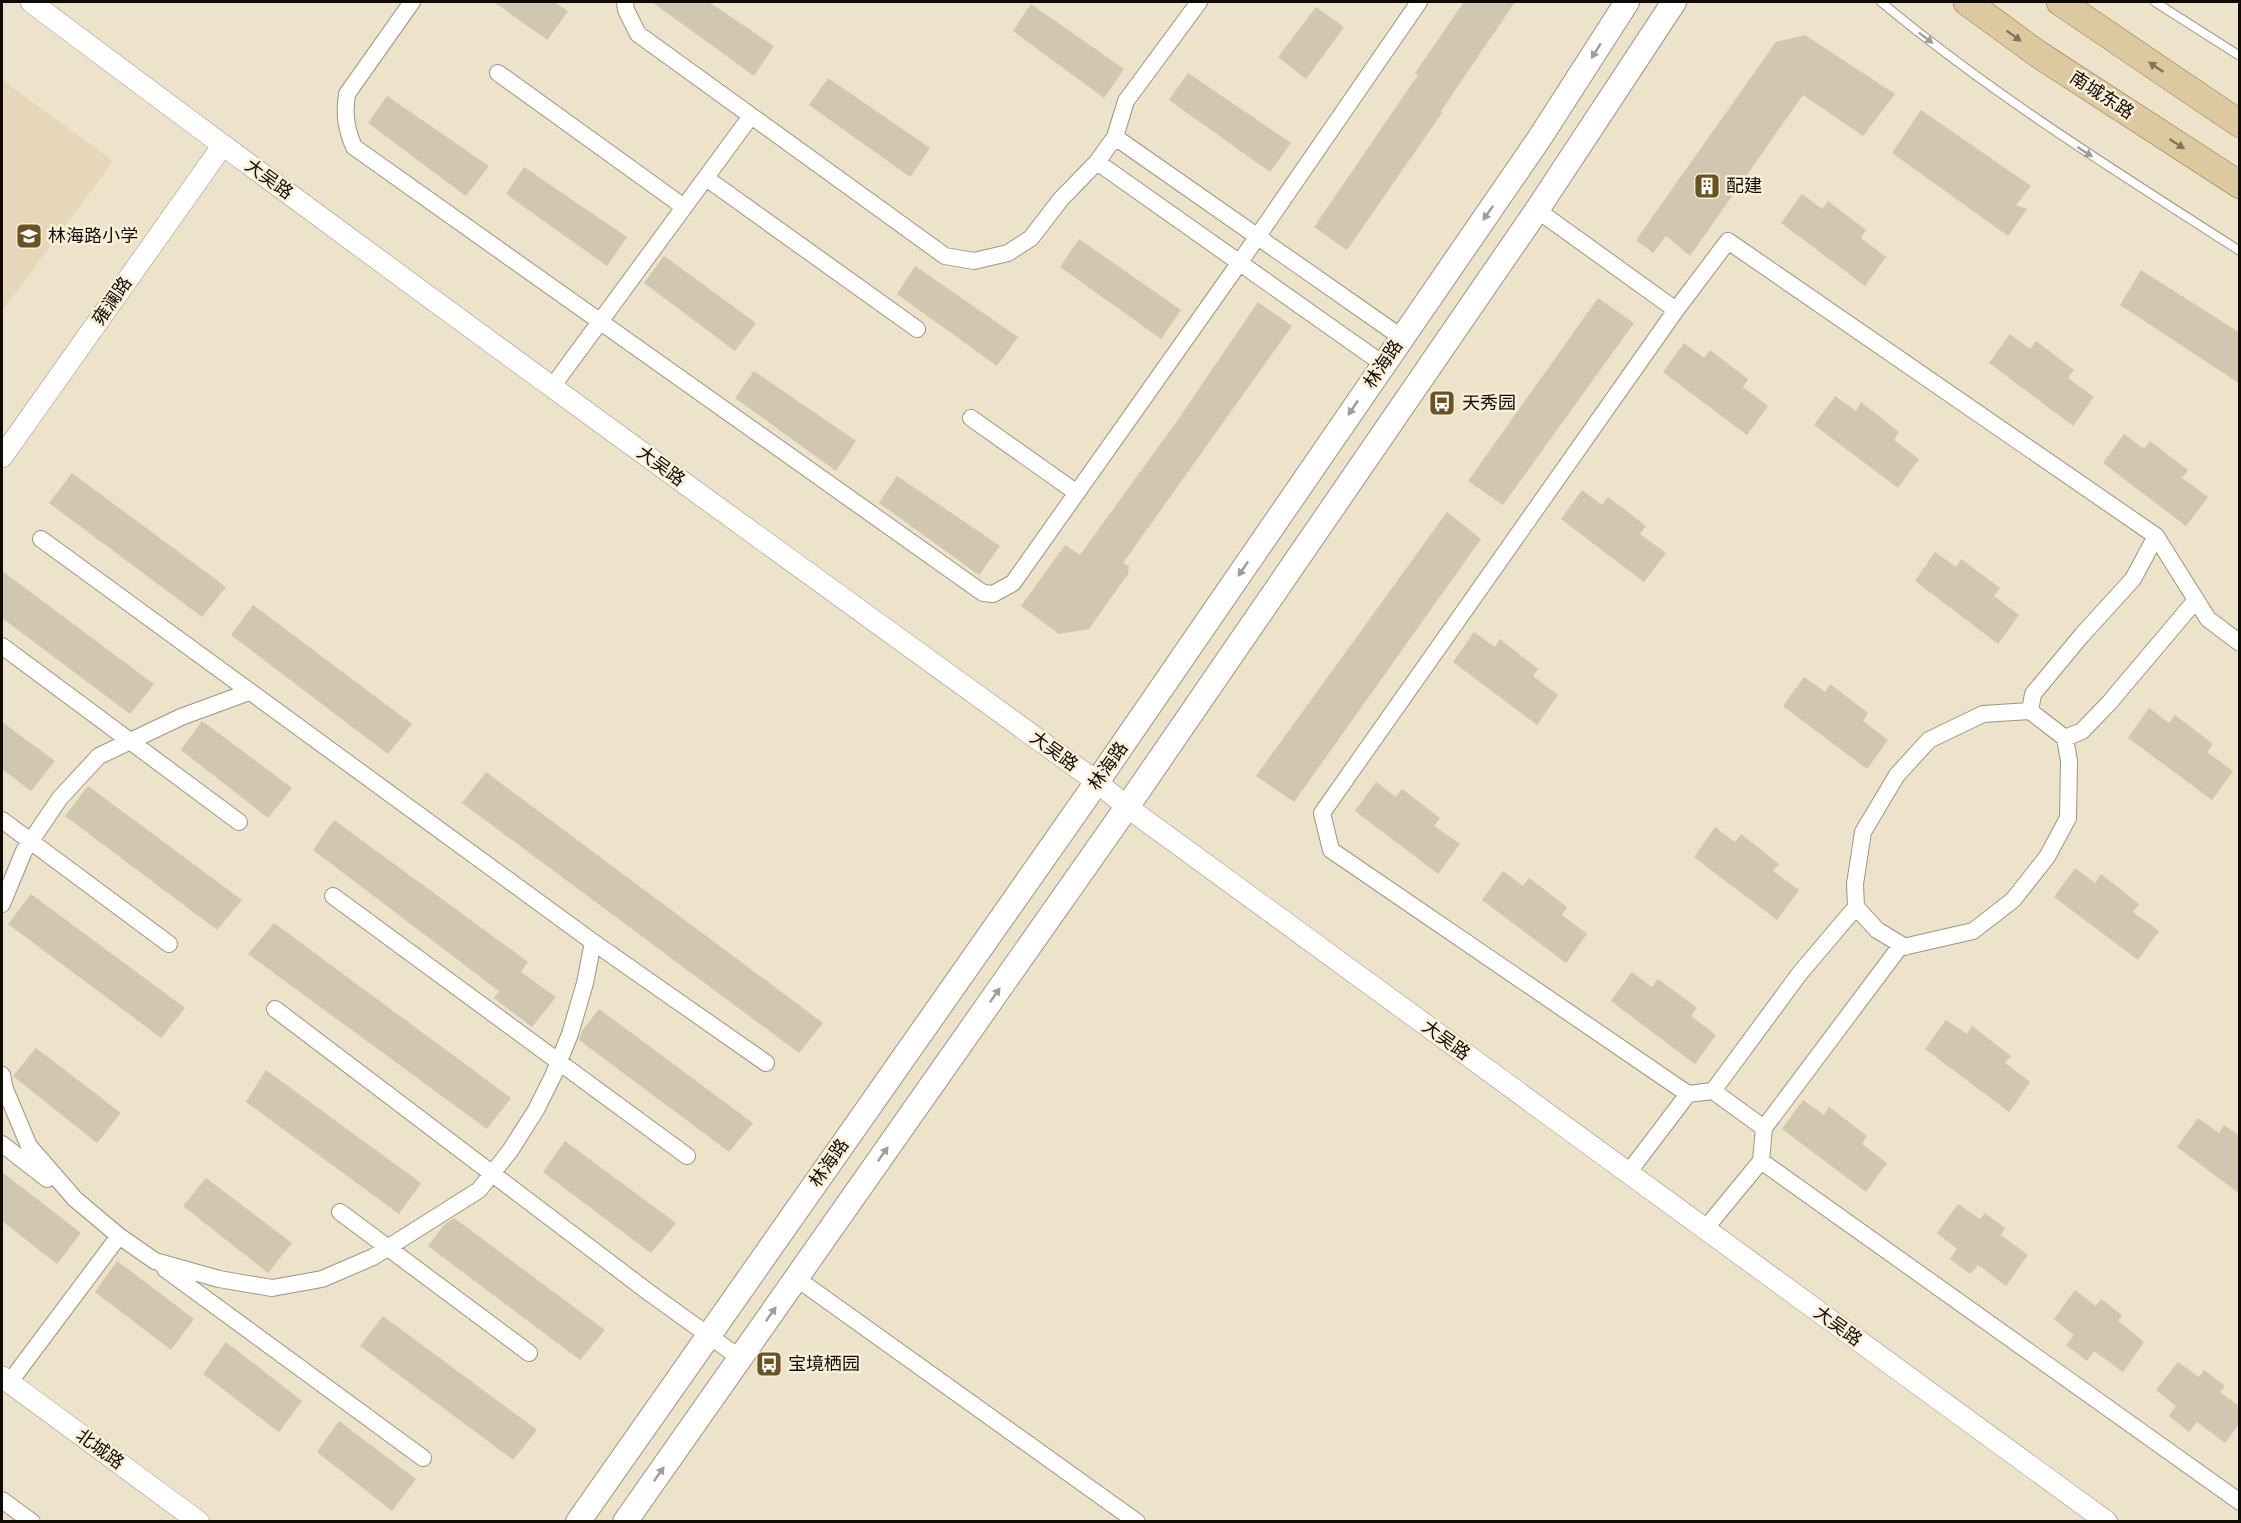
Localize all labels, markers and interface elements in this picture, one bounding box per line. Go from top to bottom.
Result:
one-way arrow [2007,30,2022,42]
one-way arrow [1919,32,1934,44]
one-way arrow [1590,43,1601,59]
one-way arrow [2149,61,2165,73]
street label: 南城东路 [2066,66,2138,124]
one-way arrow [2169,138,2185,149]
one-way arrow [2077,146,2093,157]
street label: 大吴路 [241,154,297,204]
building icon: 配建 [1692,171,1722,201]
place label: 配建 [1726,175,1762,197]
one-way arrow [1482,205,1494,221]
school or university icon: 林海路小学 [14,221,44,251]
place label: 林海路小学 [48,225,138,247]
street label: 雍澜路 [88,273,136,329]
street label: 林海路 [1359,335,1407,393]
bus stop icon: 天秀园 [1427,388,1457,418]
place label: 天秀园 [1462,392,1516,414]
one-way arrow [1348,400,1359,416]
street label: 大吴路 [633,441,689,491]
one-way arrow [1238,561,1249,577]
street label: 大吴路 [1026,726,1082,776]
street label: 林海路 [1084,738,1132,794]
one-way arrow [989,987,1001,1003]
street label: 大吴路 [1418,1015,1474,1065]
street label: 林海路 [805,1135,853,1191]
one-way arrow [877,1147,889,1163]
street label: 大吴路 [1810,1301,1866,1351]
one-way arrow [765,1306,776,1322]
bus stop icon: 宝境栖园 [754,1349,784,1379]
place label: 宝境栖园 [788,1353,860,1375]
street label: 北城路 [72,1424,128,1474]
one-way arrow [653,1466,665,1482]

